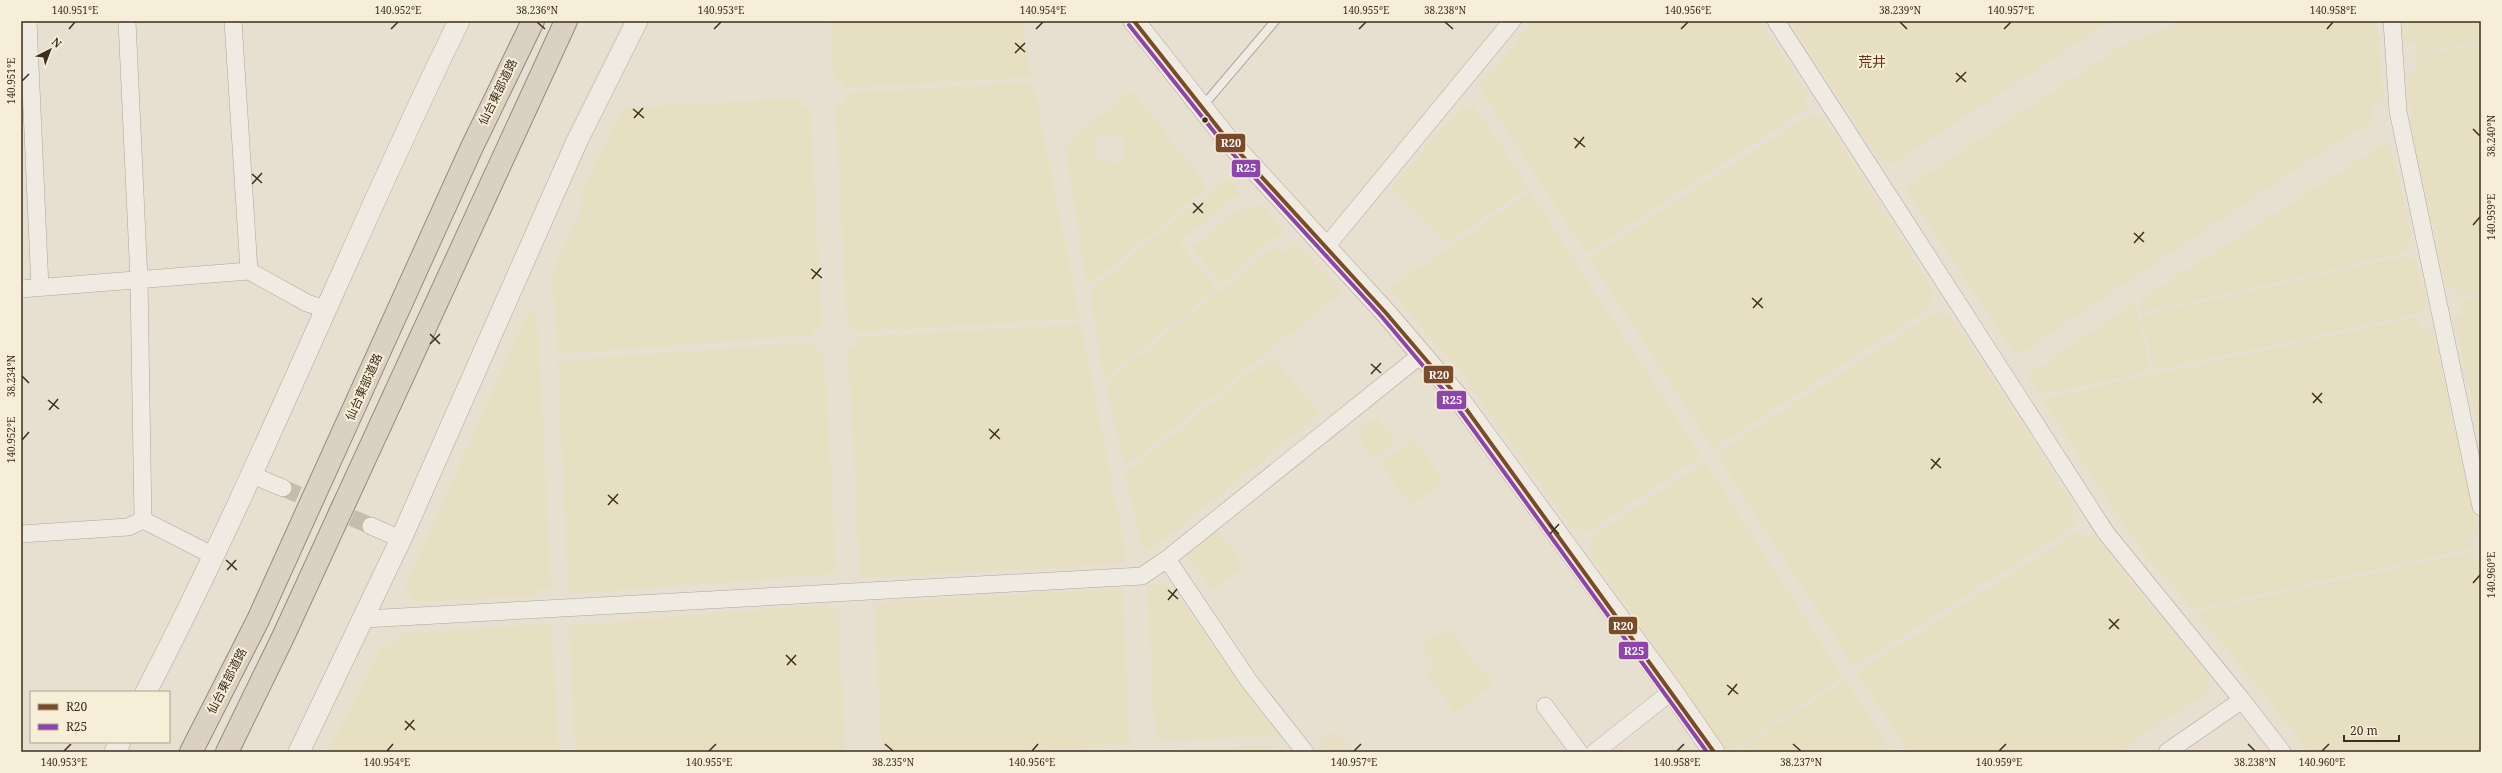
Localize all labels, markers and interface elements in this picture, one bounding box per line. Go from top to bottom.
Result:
text: 140.951°E [52,3,98,17]
text: 140.952°E [375,3,421,17]
text: 38.236°N [516,3,558,17]
text: 140.953°E [698,3,744,17]
text: 140.954°E [1020,3,1066,17]
text: 140.955°E [1343,3,1389,17]
text: 38.238°N [1424,3,1466,17]
text: 140.956°E [1665,3,1711,17]
text: 38.239°N [1879,3,1921,17]
text: 140.957°E [1988,3,2034,17]
text: 140.958°E [2310,3,2356,17]
north arrow [30,30,70,70]
text: N [49,34,66,51]
district label: 荒井 [1858,52,1886,71]
street label: 仙台東部道路 [474,56,521,128]
text: 140.951°E [4,58,18,104]
unlabelled marker [1200,115,1210,125]
text: 38.240°N [2484,115,2498,157]
line badge: R20 [1215,133,1246,153]
text: R20 [1221,135,1241,150]
line badge: R25 [1231,159,1261,178]
text: R25 [1236,160,1256,175]
text: 140.959°E [2484,194,2498,240]
street label: 仙台東部道路 [341,350,386,423]
text: 38.234°N [4,355,18,397]
line badge: R20 [1423,365,1454,384]
text: R20 [1429,367,1449,382]
line badge: R25 [1436,390,1467,410]
text: R25 [1442,392,1462,407]
text: 140.952°E [4,417,18,463]
text: 140.960°E [2484,552,2498,598]
line badge: R20 [1608,616,1638,635]
text: R20 [1613,618,1633,633]
line badge: R25 [1618,641,1649,660]
text: R25 [1624,643,1644,658]
street label: 仙台東部道路 [203,645,250,717]
legend [30,691,170,743]
text: R20 [66,698,88,715]
scale bar [2344,717,2399,743]
text: R25 [66,718,87,735]
text: 20 m [2350,722,2378,739]
text: 140.953°E [41,755,87,769]
text: 140.954°E [364,755,410,769]
text: 140.955°E [686,755,732,769]
text: 38.235°N [872,755,914,769]
text: 140.956°E [1009,755,1055,769]
text: 140.957°E [1331,755,1377,769]
text: 140.958°E [1654,755,1700,769]
text: 38.237°N [1780,755,1822,769]
text: 140.959°E [1976,755,2022,769]
text: 38.238°N [2234,755,2276,769]
text: 140.960°E [2299,755,2345,769]

